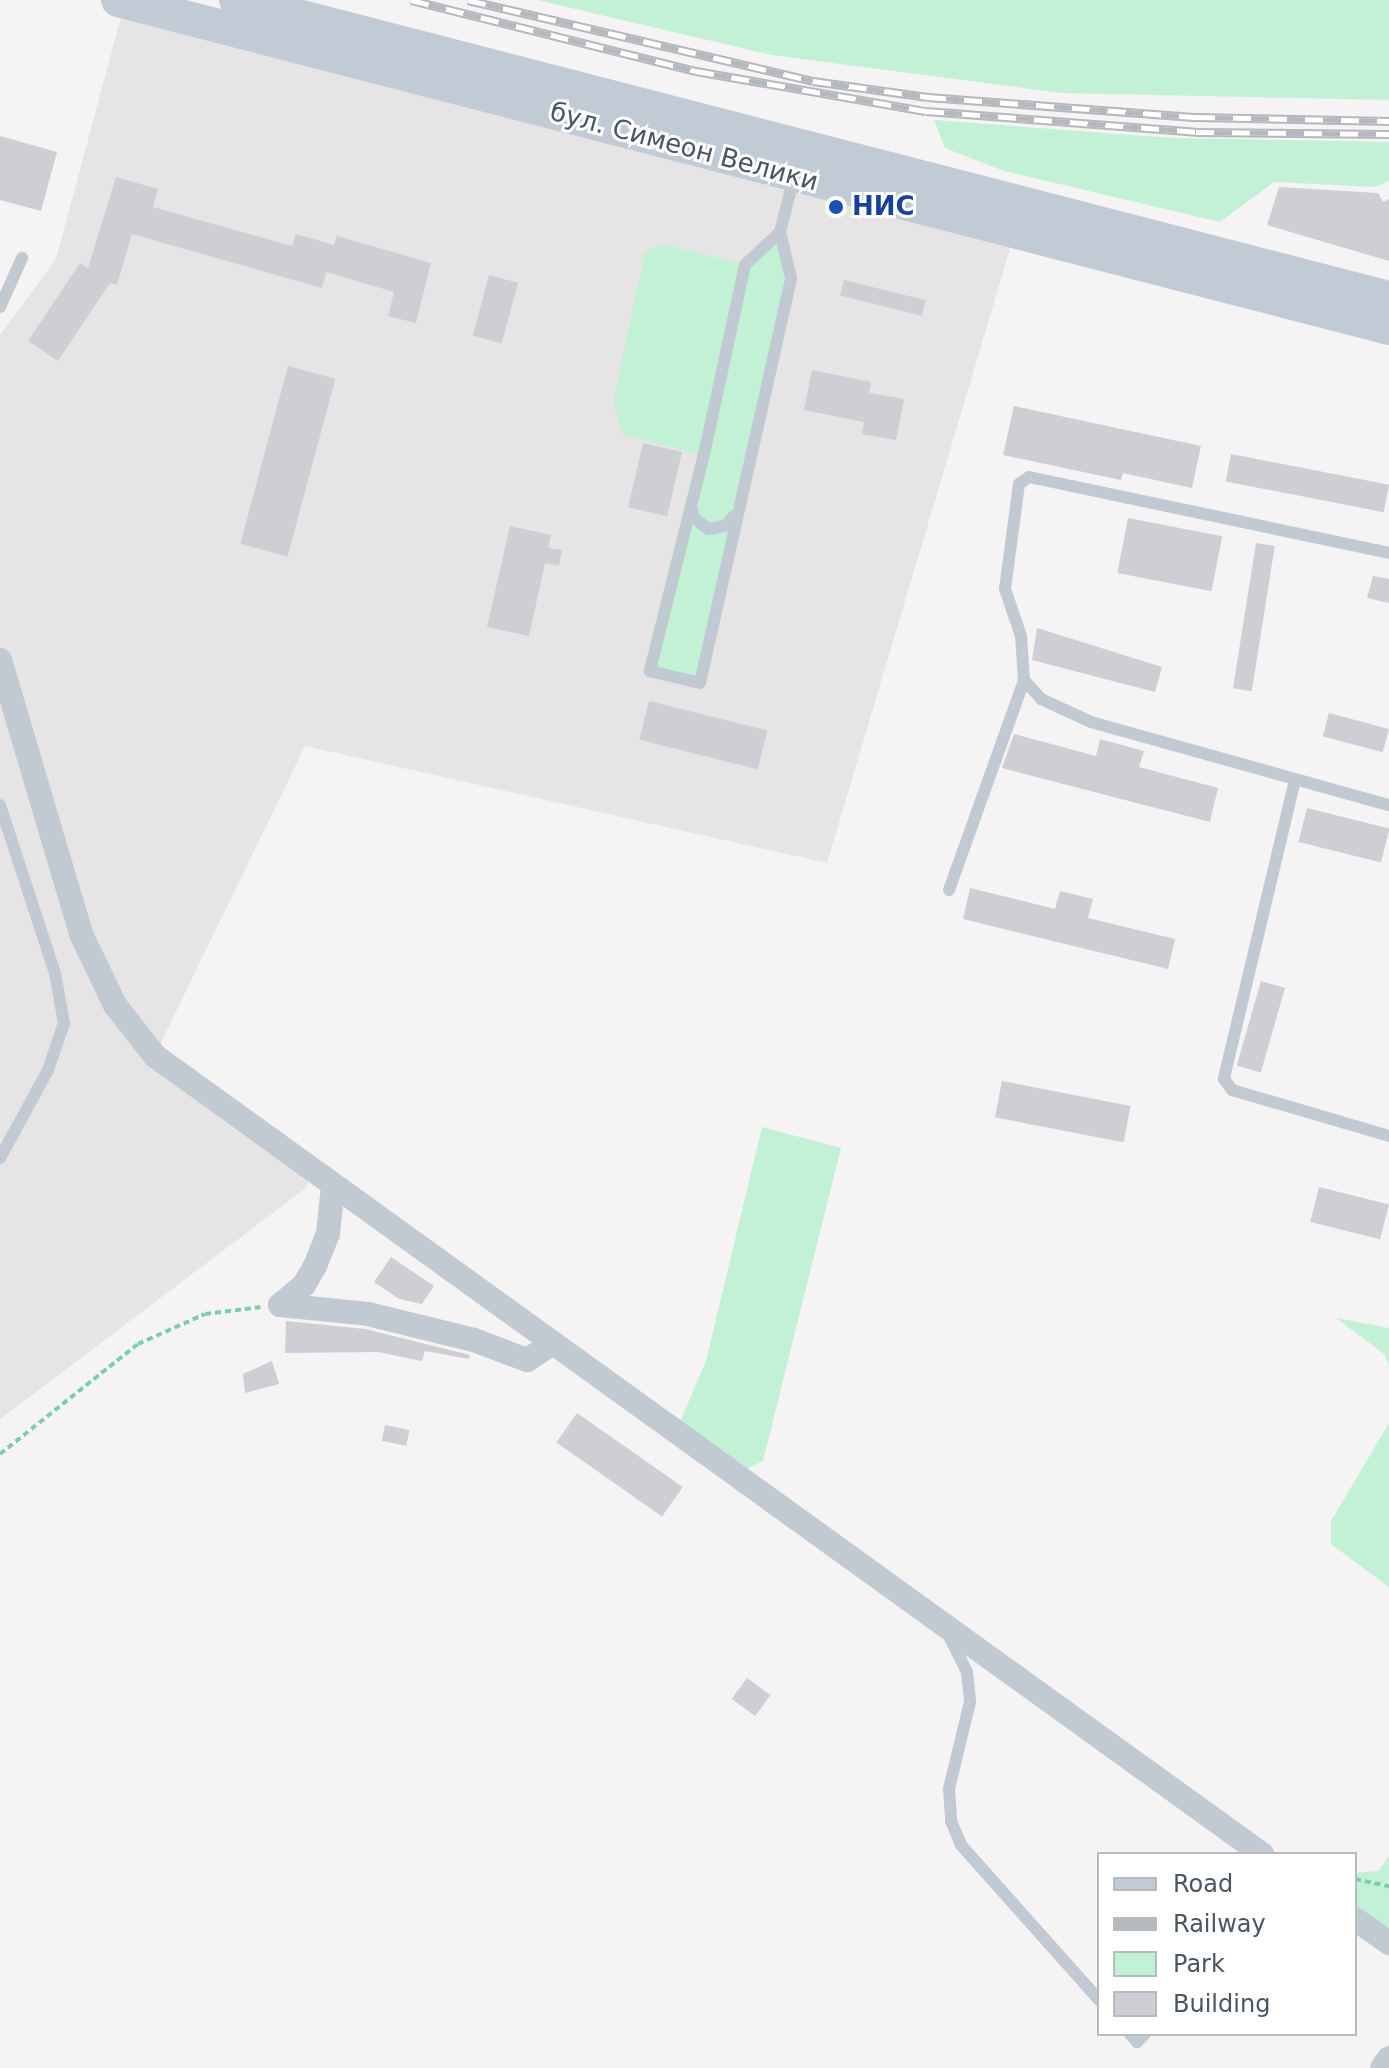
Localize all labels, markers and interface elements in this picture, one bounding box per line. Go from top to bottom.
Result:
street label: бул. Симеон Велики [546,96,822,198]
place label: НИС [852,191,915,223]
marker: НИС [827,198,845,216]
legend [1097,1852,1357,2036]
text: Road [1173,1870,1233,1898]
text: Railway [1173,1910,1266,1938]
text: Park [1173,1950,1225,1978]
text: Building [1173,1990,1270,2018]

